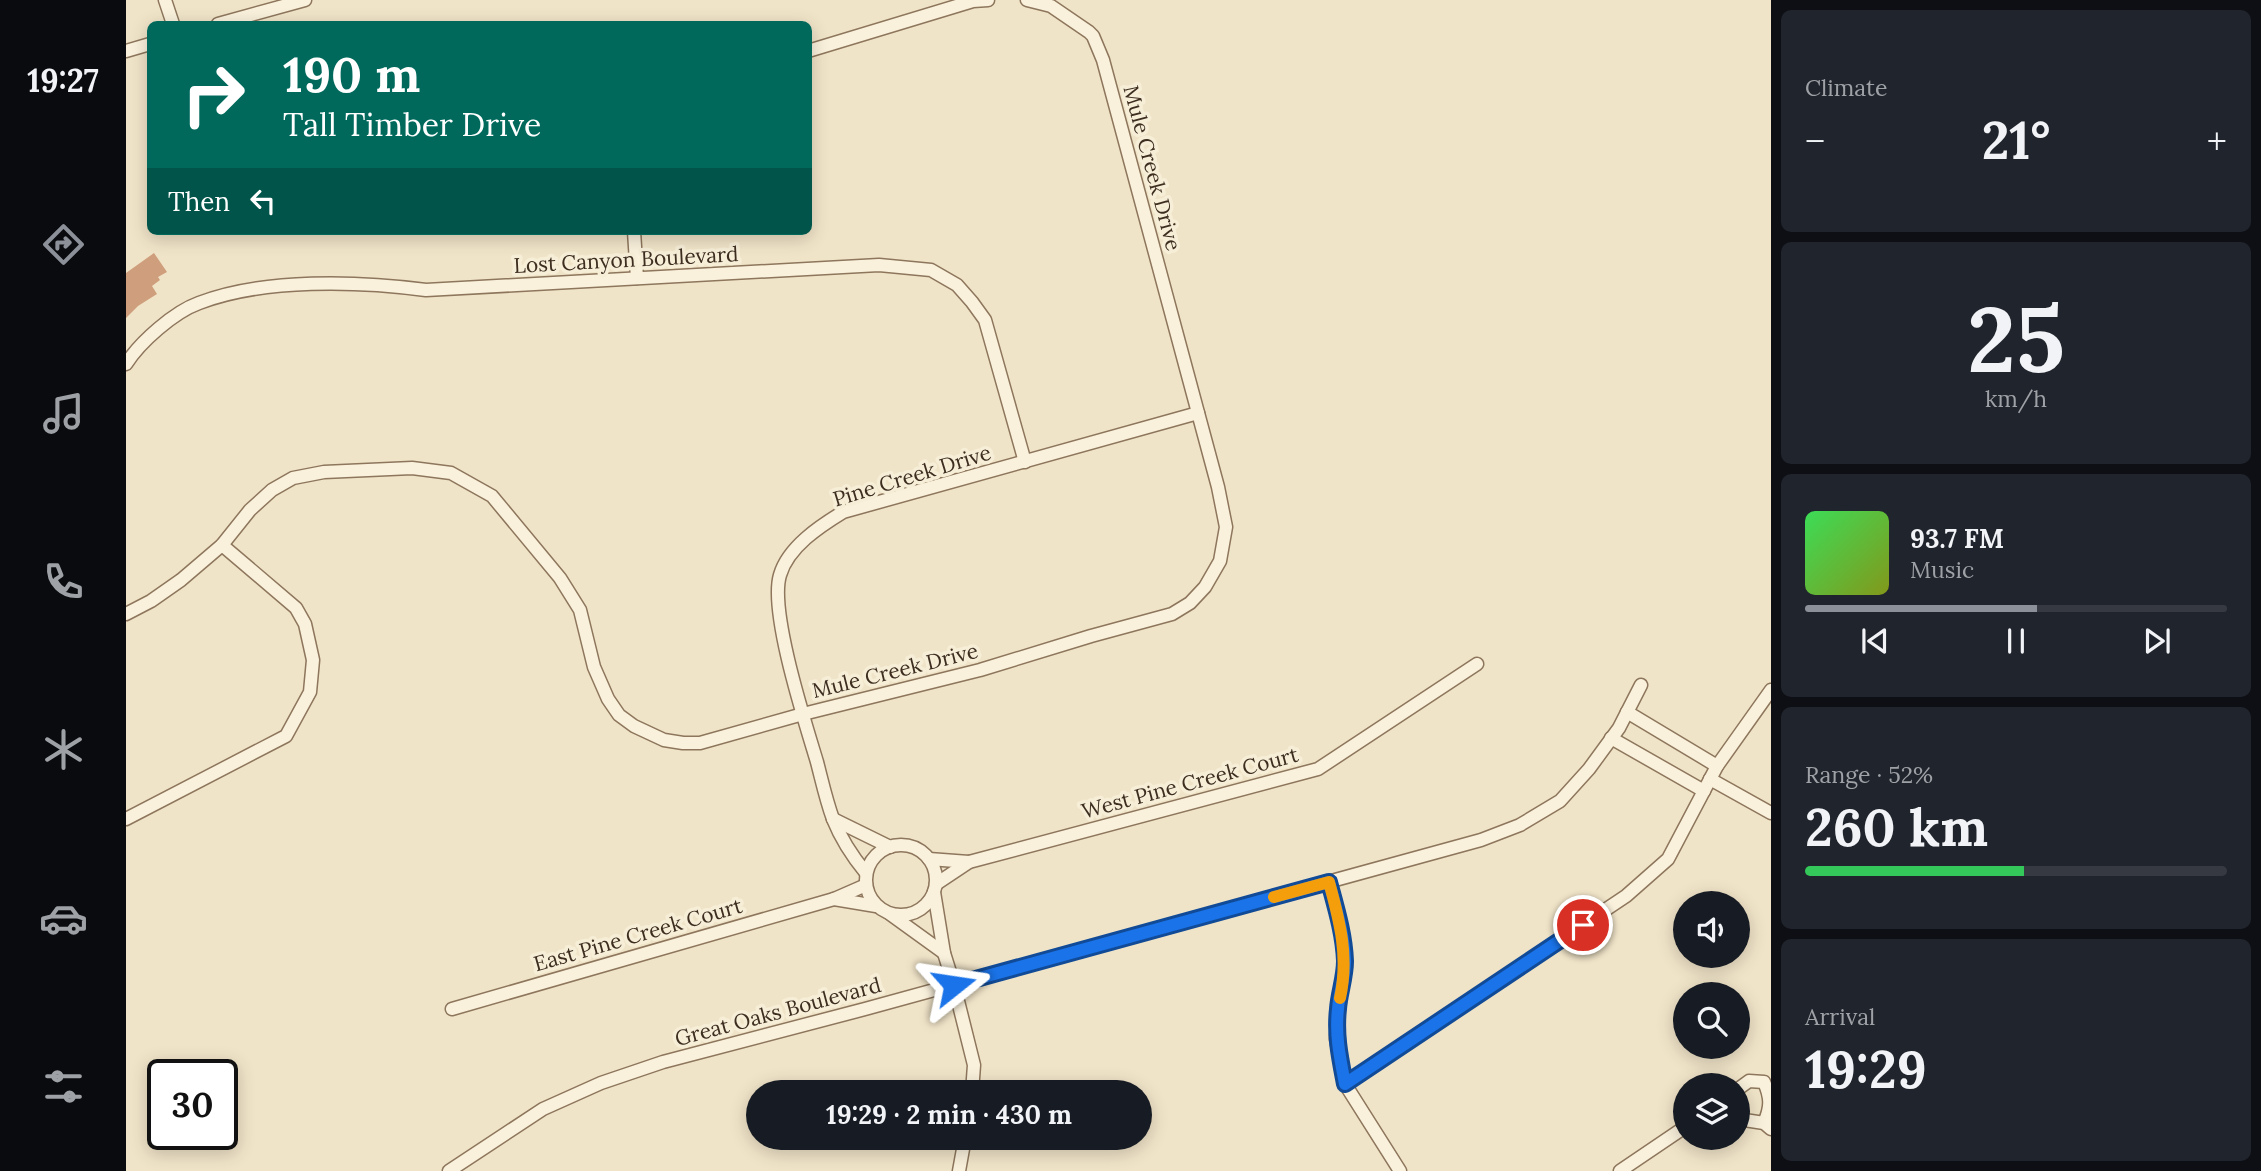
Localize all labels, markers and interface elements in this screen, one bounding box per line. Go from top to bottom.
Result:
text: 190 m [283,43,420,105]
icon: right [168,49,259,140]
text: 19:27 [27,60,99,101]
text: Climate [1805,73,1887,102]
street label: Mule Creek Drive [1117,82,1188,253]
text: Tall Timber Drive [283,104,541,145]
text: 21° [1982,107,2050,173]
text: − [1805,117,1825,165]
text: + [2207,117,2227,165]
icon: left [244,182,282,220]
text: Then [168,185,230,218]
icon: directions [39,220,88,269]
street label: Lost Canyon Boulevard [513,240,739,279]
text: 25 [1967,280,2065,397]
text: km/h [1985,384,2047,413]
icon: music [39,389,88,438]
street label: Pine Creek Drive [830,439,994,512]
text: 93.7 FM [1910,522,2004,555]
text: Music [1910,555,1974,584]
icon: phone [39,557,88,606]
icon: previous [1856,622,1894,660]
icon: pause [1997,622,2035,660]
icon: next [2138,622,2176,660]
street label: Mule Creek Drive [809,637,981,704]
icon: climate [39,725,88,774]
street label: West Pine Creek Court [1079,740,1302,824]
text: Range · 52% [1805,760,1933,789]
text: 260 km [1805,794,1988,860]
map controls [1673,891,1750,1150]
button: sound [1673,891,1750,968]
street label: East Pine Creek Court [531,892,746,977]
icon: car [39,894,88,943]
pin [1553,895,1613,955]
icon: arrive [1564,906,1602,944]
position arrow [917,948,991,1022]
street label: Great Oaks Boulevard [672,971,884,1052]
button: search [1673,982,1750,1059]
text: Arrival [1805,1002,1875,1031]
text: 19:29 [1805,1036,1927,1102]
speed limit sign: 30 [147,1059,238,1150]
icon: filters [39,1062,88,1111]
button: layers [1673,1073,1750,1150]
text: 19:29 · 2 min · 430 m [826,1098,1072,1131]

